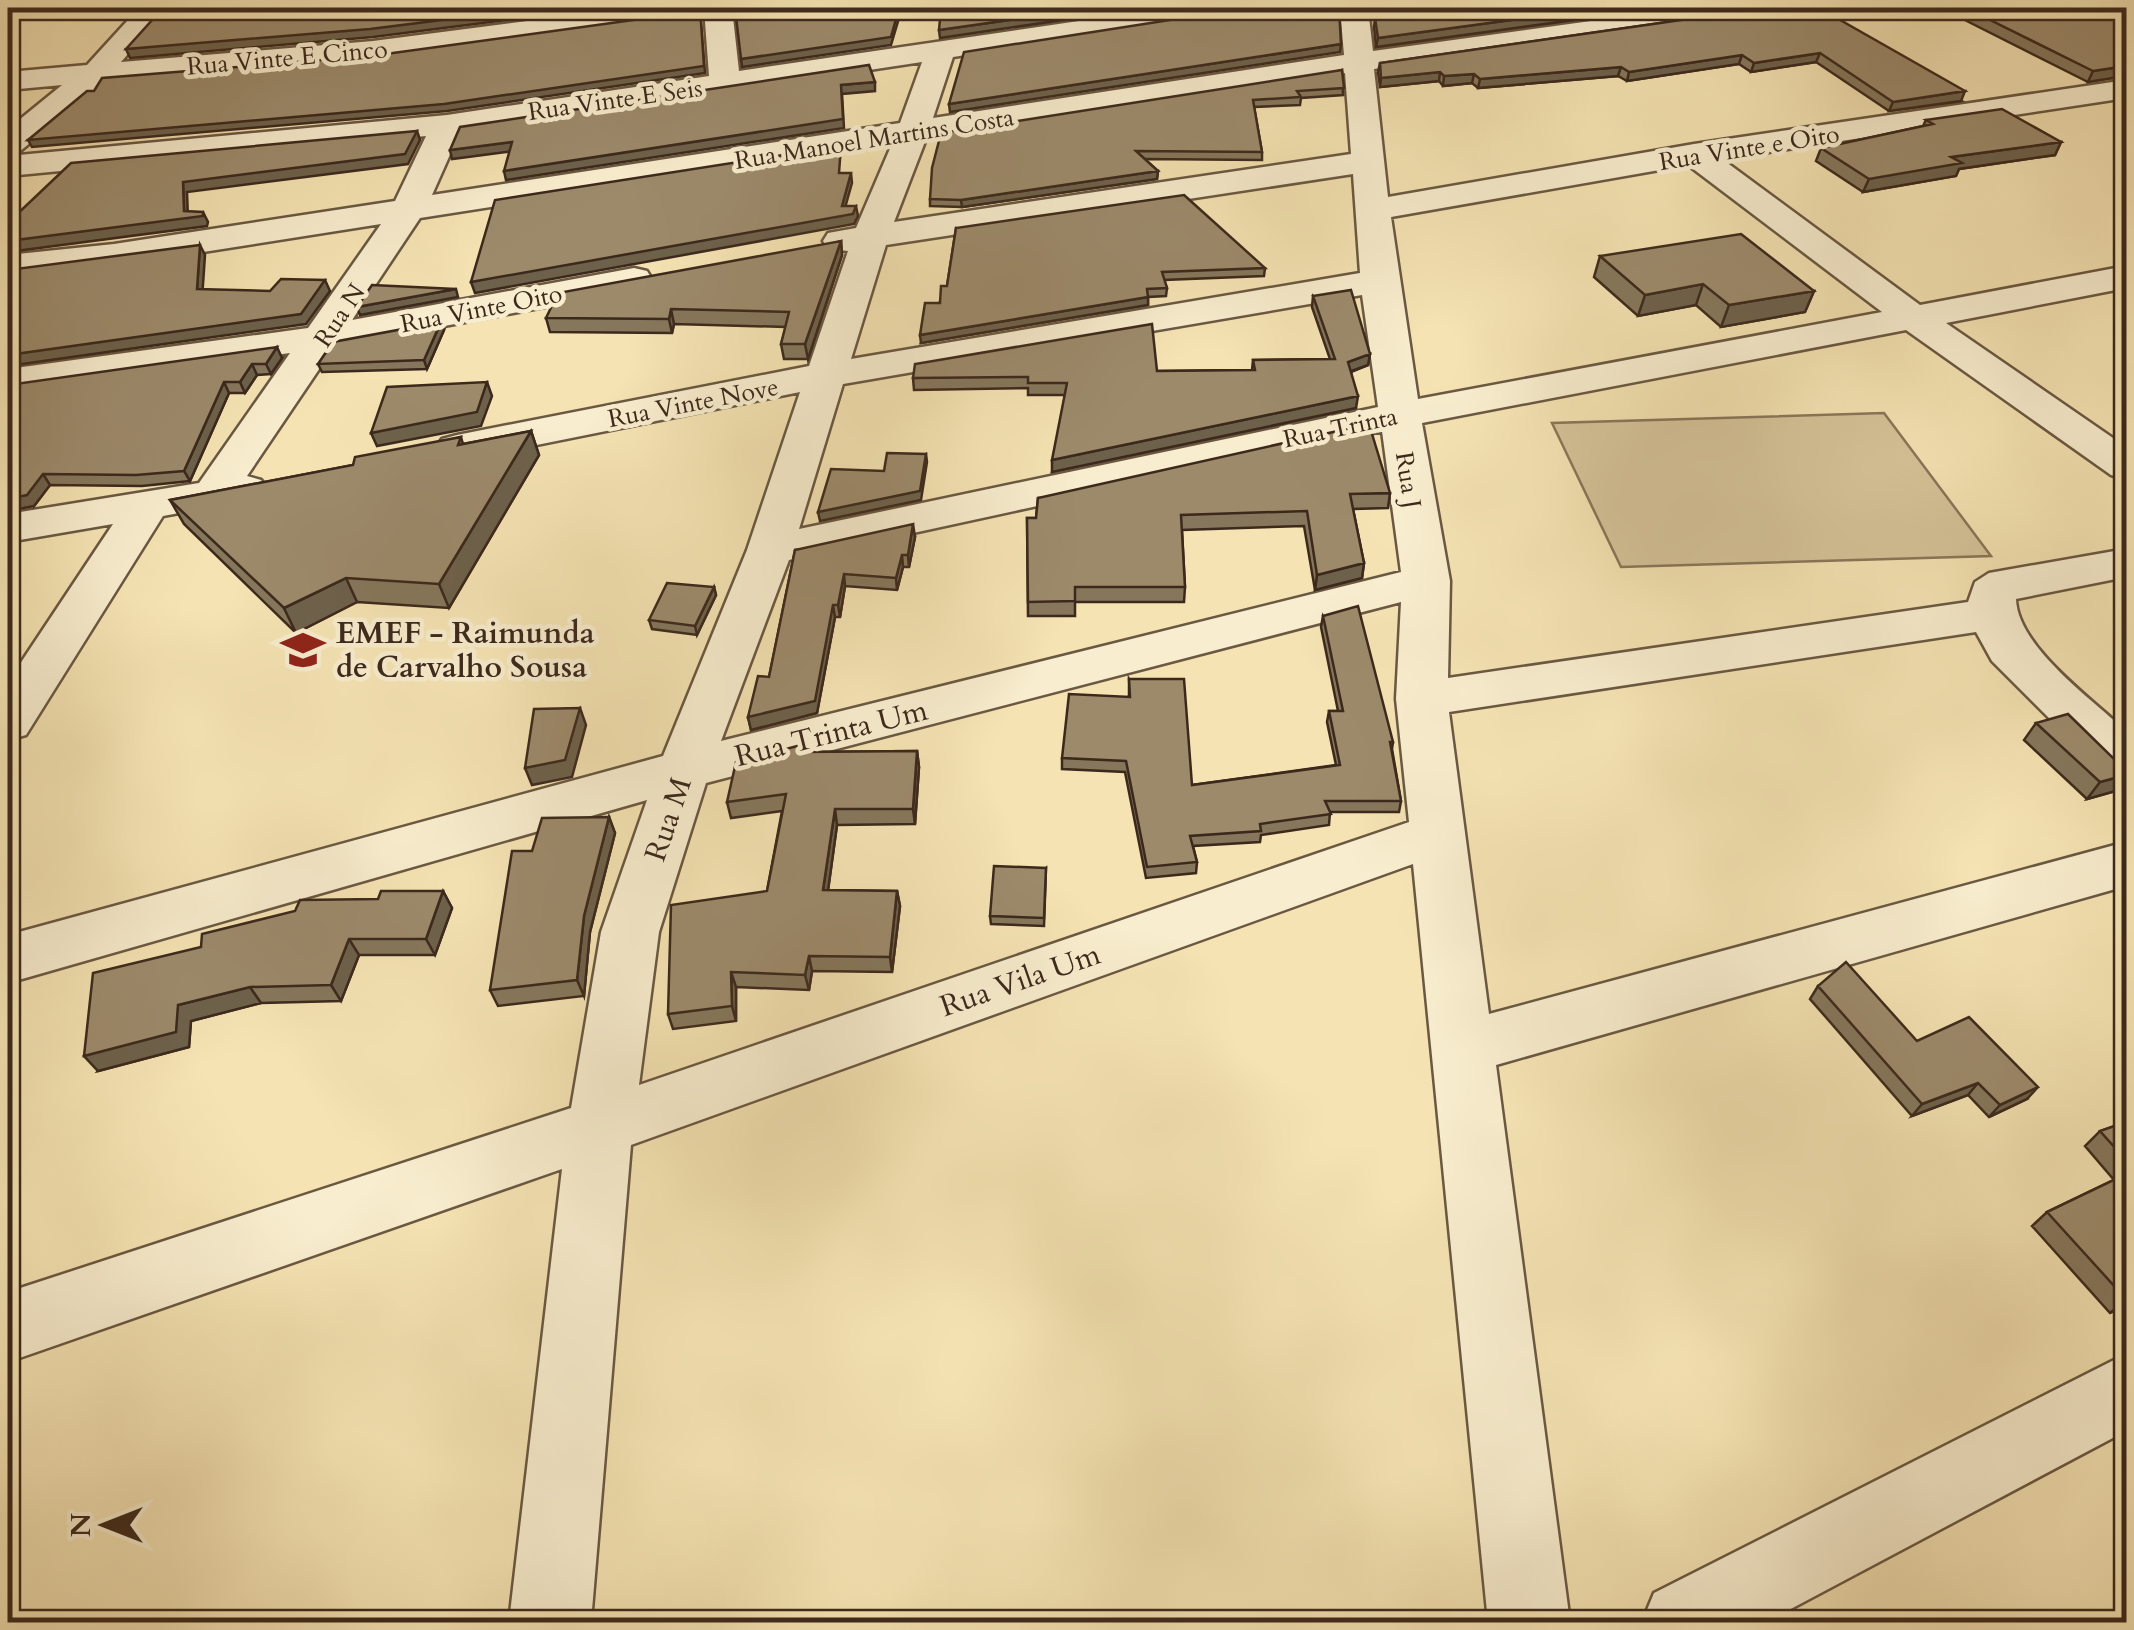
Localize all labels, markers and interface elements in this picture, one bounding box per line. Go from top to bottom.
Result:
street label: Rua Vinte E Cinco [185,32,389,84]
street label: Rua Vinte E Seis [526,71,704,129]
street label: Rua Manoel Martins Costa [732,100,1016,178]
street label: Rua Vinte e Oito [1656,117,1842,179]
street label: Rua N [306,277,373,354]
street label: Rua Vinte Oito [397,277,565,341]
street label: Rua Vinte Nove [605,370,781,436]
street label: Rua Trinta [1280,399,1401,457]
street label: Rua J [1387,449,1429,511]
place label: EMEF - Raimunda de Carvalho Sousa [336,613,595,688]
school or university icon: EMEF - Raimunda de Carvalho Sousa [279,626,327,674]
street label: Rua Trinta Um [731,690,932,777]
street label: Rua M [635,772,702,867]
street label: Rua Vila Um [934,934,1107,1027]
north arrow [55,1475,155,1575]
text: N [62,1513,100,1537]

